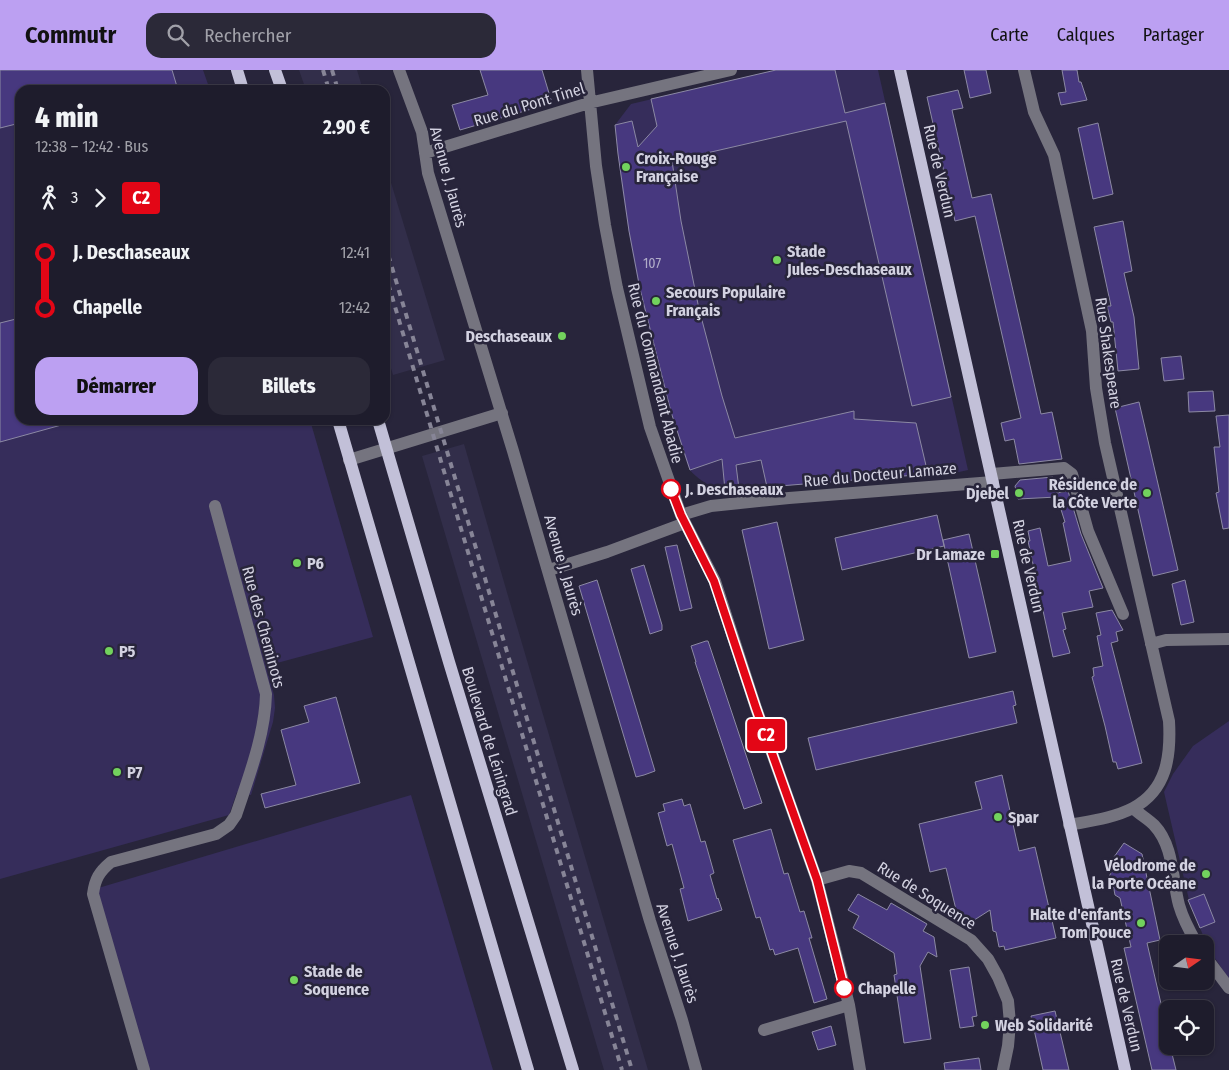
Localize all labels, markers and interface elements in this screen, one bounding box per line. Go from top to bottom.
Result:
search box [146,13,496,58]
text: Commutr [25,21,116,49]
icon: search [164,21,192,49]
text: Rechercher [204,24,291,47]
text: Carte [990,24,1029,46]
text: Calques [1057,24,1115,46]
text: Partager [1143,24,1204,46]
street label: Rue du Pont Tinel [471,79,587,130]
text: 4 min [35,101,98,134]
text: 2.90 € [323,116,370,139]
street label: Rue de Verdun [920,123,959,220]
street label: Avenue J. Jaurès [426,125,471,230]
text: 12:38 – 12:42 · Bus [35,137,148,156]
place label: Croix-Rouge Française [636,149,717,187]
marker: Croix-Rouge Française [620,161,632,173]
icon: walk [35,184,63,212]
icon: forward [86,184,114,212]
text: C2 [132,187,150,209]
text: 3 [71,188,78,207]
text: J. Deschaseaux [73,241,190,264]
place label: Stade Jules-Deschaseaux [786,242,912,279]
text: 12:41 [340,243,370,262]
marker: Stade Jules-Deschaseaux [771,254,783,266]
house number: 107 [643,255,661,272]
street label: Rue du Commandant Abadie [624,281,687,466]
place label: Secours Populaire Français [666,283,786,321]
marker: Secours Populaire Français [650,295,662,307]
text: Chapelle [73,296,142,319]
street label: Rue Shakespeare [1091,296,1126,410]
text: 12:42 [339,298,370,317]
place label: Deschaseaux [465,327,552,346]
marker: Deschaseaux [556,330,568,342]
button: Démarrer [35,357,198,415]
button: Billets [208,357,370,415]
street label: Rue du Docteur Lamaze [803,458,958,491]
place label: Résidence de la Côte Verte [1049,475,1137,512]
marker: J. Deschaseaux [661,479,681,499]
place label: J. Deschaseaux [684,480,784,499]
place label: Djebel [966,484,1010,503]
marker: Djebel [1013,487,1025,499]
marker: Résidence de la Côte Verte [1141,487,1153,499]
street label: Avenue J. Jaurès [540,513,587,618]
street label: Rue de Verdun [1009,518,1048,615]
place label: Dr Lamaze [916,545,985,564]
marker: Dr Lamaze [989,548,1001,560]
place label: P6 [307,554,324,573]
marker: P6 [291,557,303,569]
street label: Rue des Cheminots [238,564,289,690]
place label: P5 [119,642,135,661]
marker: P5 [103,645,115,657]
street label: Boulevard de Léningrad [458,664,521,818]
line badge: C2 [744,719,788,751]
text: C2 [757,724,775,746]
place label: P7 [127,763,142,782]
marker: P7 [111,766,123,778]
place label: Spar [1008,808,1039,827]
marker: Spar [992,811,1004,823]
place label: Vélodrome de la Porte Océane [1092,856,1196,893]
street label: Rue de Soquence [874,857,980,933]
marker: Vélodrome de la Porte Océane [1200,868,1212,880]
street label: Avenue J. Jaurès [652,901,703,1006]
place label: Halte d'enfants Tom Pouce [1030,905,1131,942]
marker: Halte d'enfants Tom Pouce [1135,917,1147,929]
north arrow [1159,935,1214,990]
map controls [1159,935,1214,1055]
street label: Rue de Verdun [1107,957,1146,1054]
place label: Stade de Soquence [304,962,369,999]
marker: Stade de Soquence [288,974,300,986]
marker: Chapelle [834,978,854,998]
place label: Chapelle [858,979,916,998]
button: locate [1159,1000,1214,1055]
place label: Web Solidarité [995,1016,1093,1035]
marker: Web Solidarité [979,1019,991,1031]

